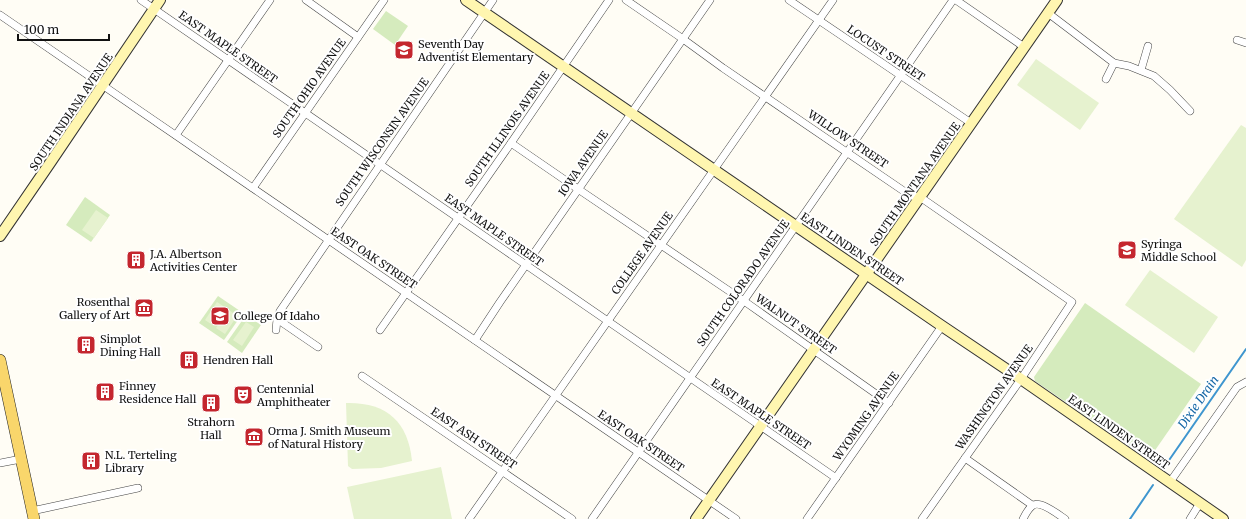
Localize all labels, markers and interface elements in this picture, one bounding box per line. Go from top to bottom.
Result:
street label: EAST MAPLE STREET [176,8,280,87]
scale bar [18,16,109,42]
text: 100 m [24,22,59,37]
street label: LOCUST STREET [845,22,928,84]
street label: SOUTH OHIO AVENUE [269,36,349,140]
place label: Seventh Day Adventist Elementary [417,37,534,64]
school or university icon: Seventh Day Adventist Elementary [393,39,415,61]
street label: SOUTH INDIANA AVENUE [26,51,116,173]
street label: SOUTH ILLINOIS AVENUE [462,68,552,190]
street label: SOUTH WISCONSIN AVENUE [332,75,432,209]
street label: WILLOW STREET [804,106,891,171]
street label: SOUTH MONTANA AVENUE [867,119,963,249]
street label: IOWA AVENUE [555,127,611,199]
street label: EAST MAPLE STREET [442,191,546,270]
street label: COLLEGE AVENUE [608,209,676,297]
street label: EAST LINDEN STREET [798,209,906,289]
street label: SOUTH COLORADO AVENUE [694,217,792,349]
street label: EAST OAK STREET [328,224,420,292]
place label: Syringa Middle School [1141,237,1217,264]
school or university icon: Syringa Middle School [1116,239,1138,261]
place label: J.A. Albertson Activities Center [149,247,237,274]
building icon: J.A. Albertson Activities Center [125,249,147,271]
street label: WALNUT STREET [752,290,839,357]
place label: Rosenthal Gallery of Art [59,295,131,322]
museum icon: Rosenthal Gallery of Art [133,297,155,319]
school or university icon: College Of Idaho [209,305,231,327]
place label: College Of Idaho [234,309,320,323]
place label: Simplot Dining Hall [100,332,161,359]
building icon: Simplot Dining Hall [75,334,97,356]
street label: WASHINGTON AVENUE [952,342,1036,453]
building icon: Hendren Hall [178,349,200,371]
place label: Hendren Hall [203,353,274,367]
street label: WYOMING AVENUE [829,369,902,464]
water label: Dixie Drain [1174,373,1222,432]
street label: EAST MAPLE STREET [709,375,814,453]
place label: Finney Residence Hall [119,379,197,406]
building icon: Finney Residence Hall [94,381,116,403]
place label: Centennial Amphitheater [256,382,331,409]
theatre icon: Centennial Amphitheater [232,384,254,406]
building icon: Strahorn Hall [200,392,222,414]
street label: EAST LINDEN STREET [1066,392,1173,473]
street label: EAST ASH STREET [428,404,520,472]
street label: EAST OAK STREET [595,407,687,475]
place label: Strahorn Hall [187,415,235,442]
place label: Orma J. Smith Museum of Natural History [268,424,391,451]
museum icon: Orma J. Smith Museum of Natural History [243,426,265,448]
place label: N.L. Terteling Library [105,448,177,475]
building icon: N.L. Terteling Library [80,450,102,472]

